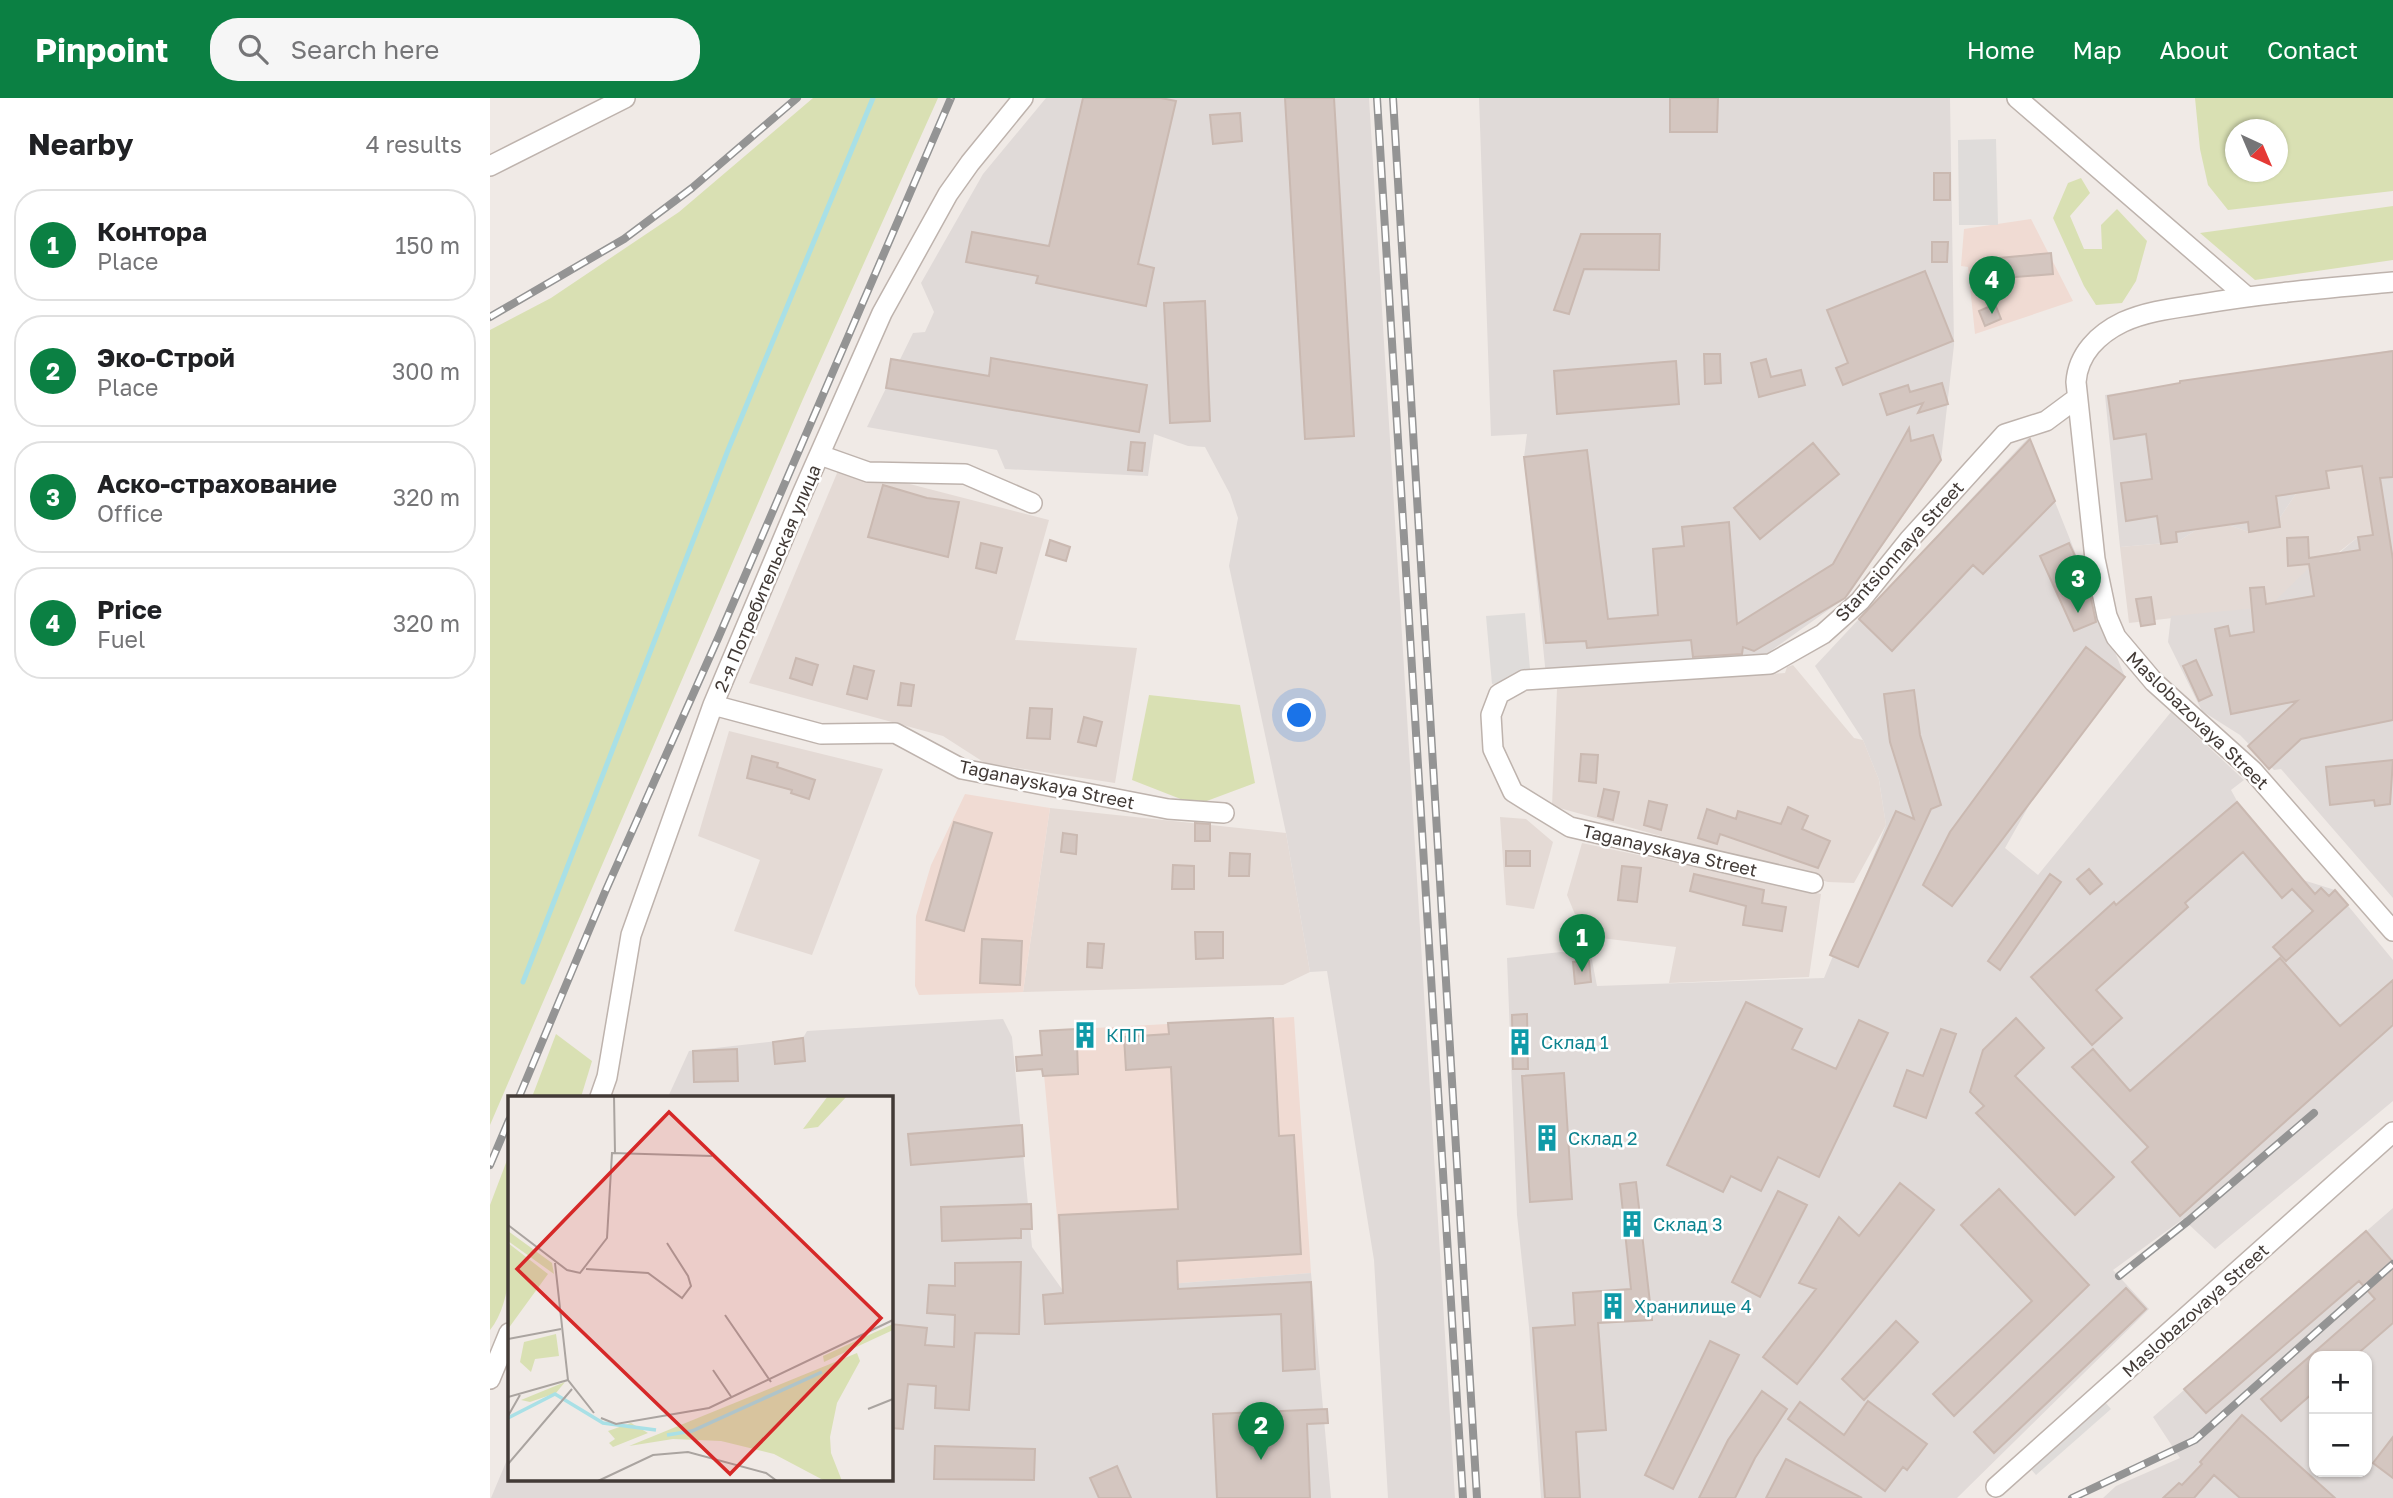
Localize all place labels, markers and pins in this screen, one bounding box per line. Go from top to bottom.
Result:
pin: 4 [1969,256,2015,314]
pin: 3 [2055,555,2101,613]
pin: 1 [1559,914,1605,972]
building icon: КПП [1070,1020,1100,1050]
place label: КПП [1106,1024,1146,1046]
building icon: Склад 1 [1505,1027,1535,1057]
place label: Склад 1 [1541,1031,1609,1053]
building icon: Склад 2 [1532,1123,1562,1153]
place label: Склад 2 [1568,1127,1637,1149]
building icon: Склад 3 [1617,1209,1647,1239]
place label: Склад 3 [1653,1213,1723,1235]
building icon: Хранилище 4 [1598,1291,1628,1321]
place label: Хранилище 4 [1634,1295,1752,1317]
pin: 2 [1238,1402,1284,1460]

